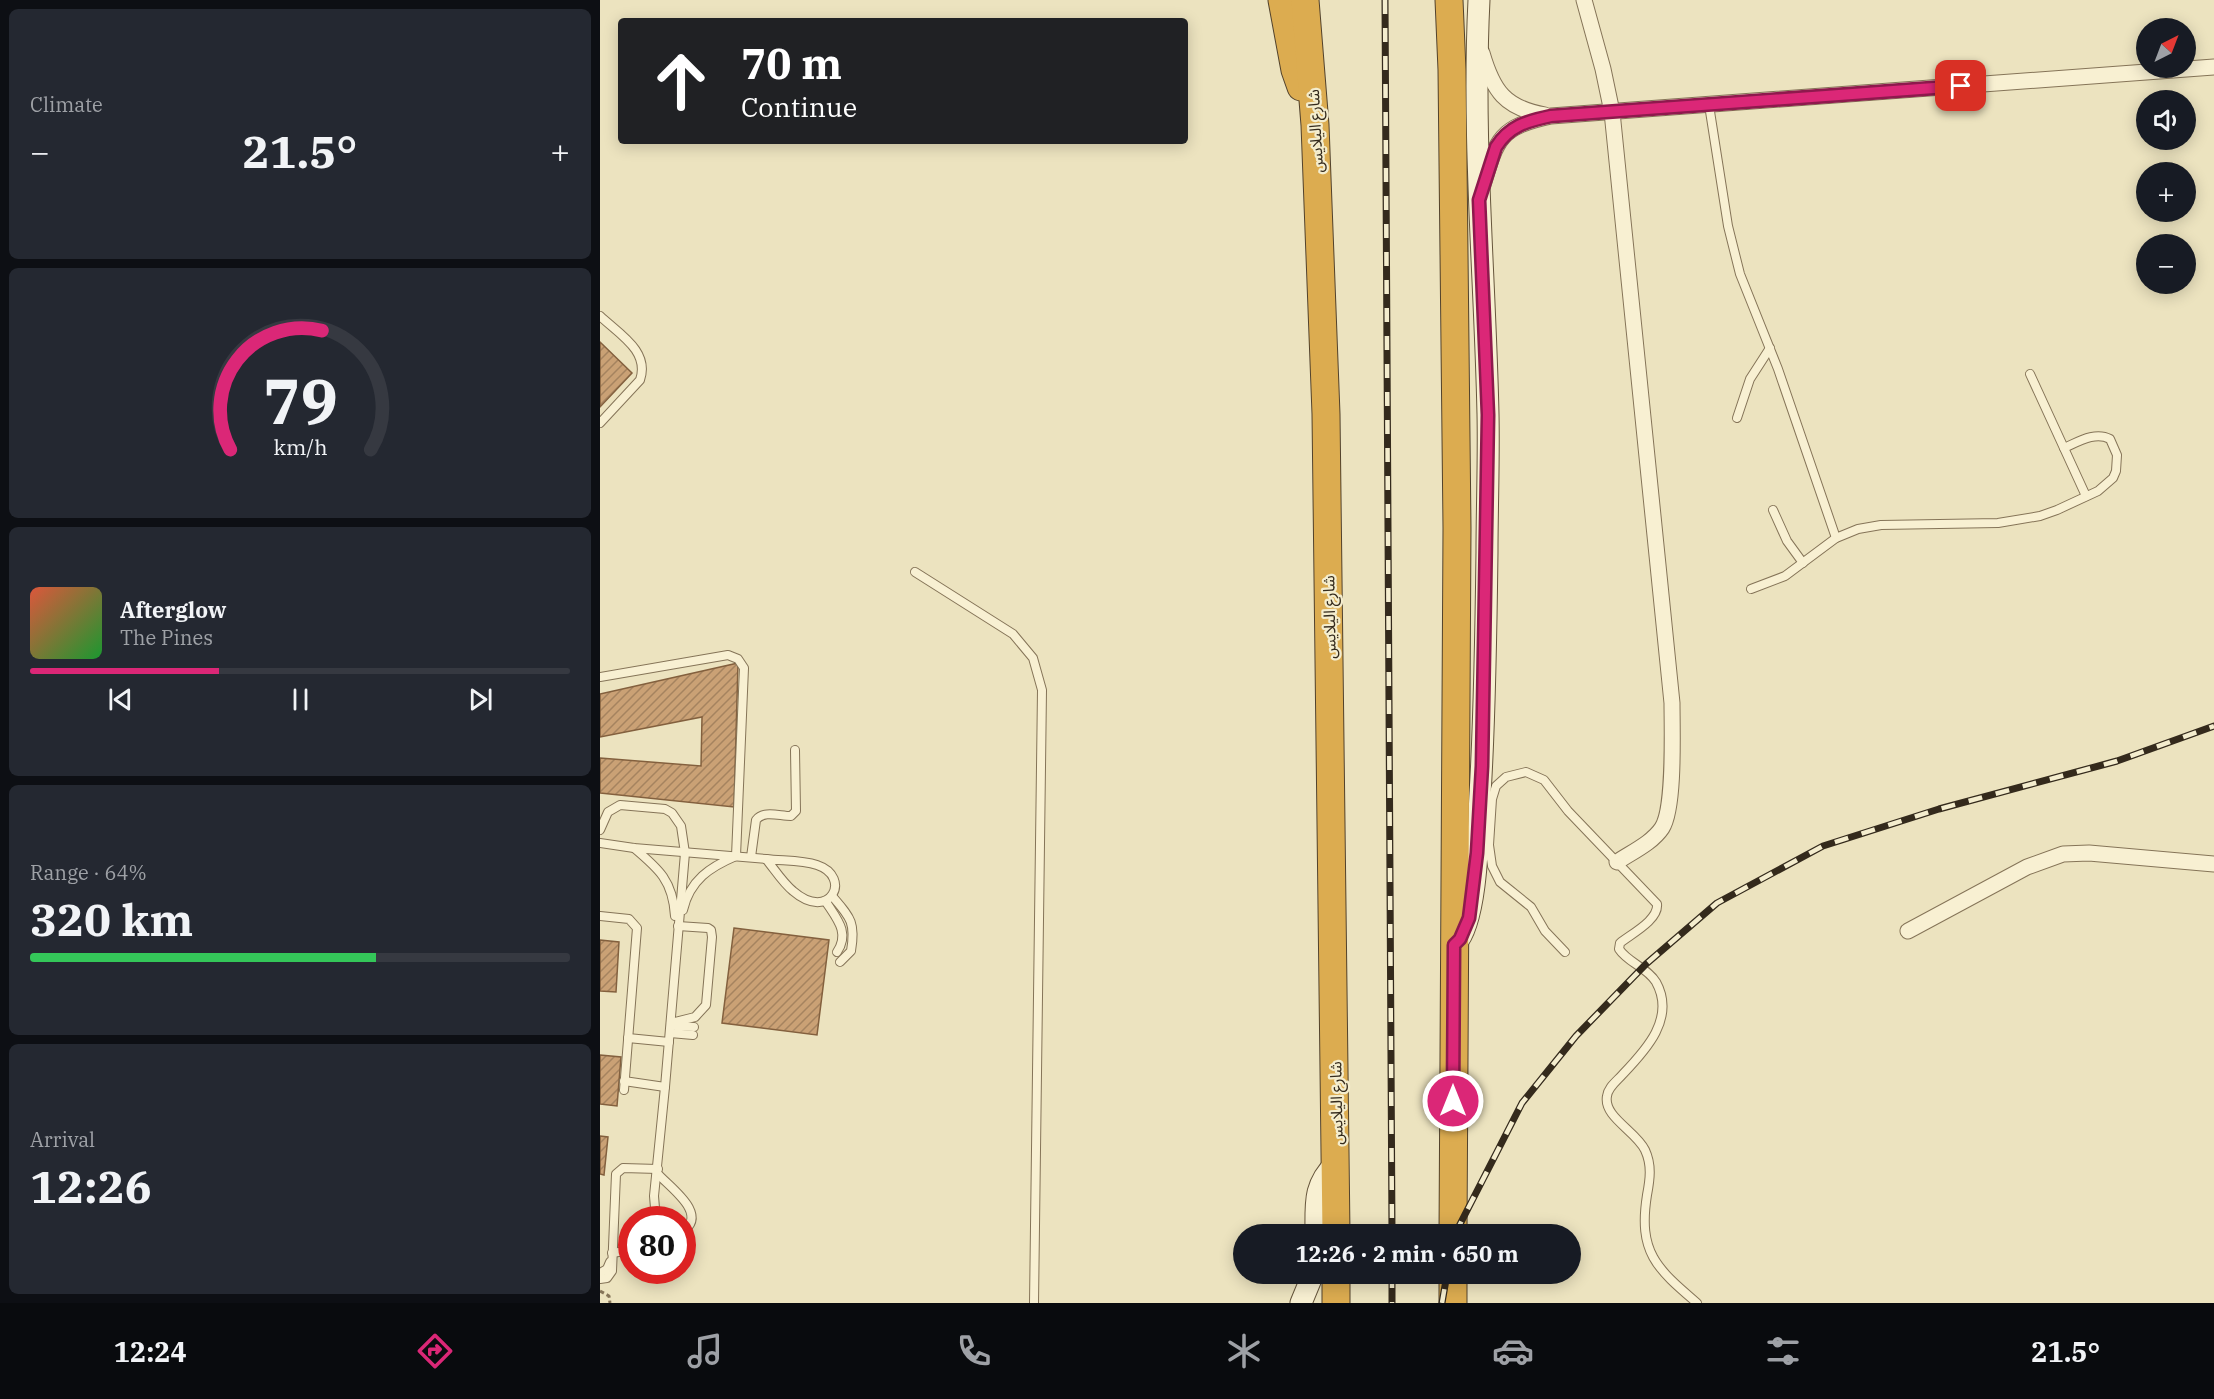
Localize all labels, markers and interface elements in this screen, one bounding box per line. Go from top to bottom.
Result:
north arrow [2136,18,2196,78]
map controls [2136,18,2196,294]
text: 70 m [741,36,842,91]
icon: ahead [642,42,720,120]
pin [1935,60,1986,111]
icon: arrive [1944,69,1977,102]
text: Continue [741,89,857,124]
street label: شارع اليلايس [1303,89,1330,173]
button: sound [2136,90,2196,150]
text: Climate [30,91,103,118]
text: 21.5° [243,122,357,180]
text: − [30,130,50,173]
text: + [550,130,570,173]
button: + [2136,162,2196,222]
button: − [2136,234,2196,294]
text: 79 [263,360,337,441]
text: km/h [273,433,327,461]
street label: شارع اليلايس [1318,575,1343,659]
text: Afterglow [120,595,227,624]
text: The Pines [120,624,213,651]
icon: previous [104,683,137,716]
icon: pause [284,683,317,716]
icon: next [464,683,497,716]
text: Range · 64% [30,859,147,886]
text: 320 km [30,890,193,948]
street label: شارع اليلايس [1325,1061,1350,1145]
position arrow [1421,1069,1485,1133]
text: Arrival [30,1126,95,1153]
text: 12:26 [30,1157,152,1215]
speed limit sign: 80 [618,1206,696,1284]
text: 12:26 · 2 min · 650 m [1295,1239,1519,1268]
icon: directions [414,1330,456,1372]
icon: music [684,1330,726,1372]
icon: phone [953,1330,995,1372]
icon: climate [1223,1330,1265,1372]
icon: car [1492,1330,1534,1372]
icon: filters [1762,1330,1804,1372]
text: 12:24 [114,1334,187,1369]
text: 21.5° [2031,1334,2100,1369]

